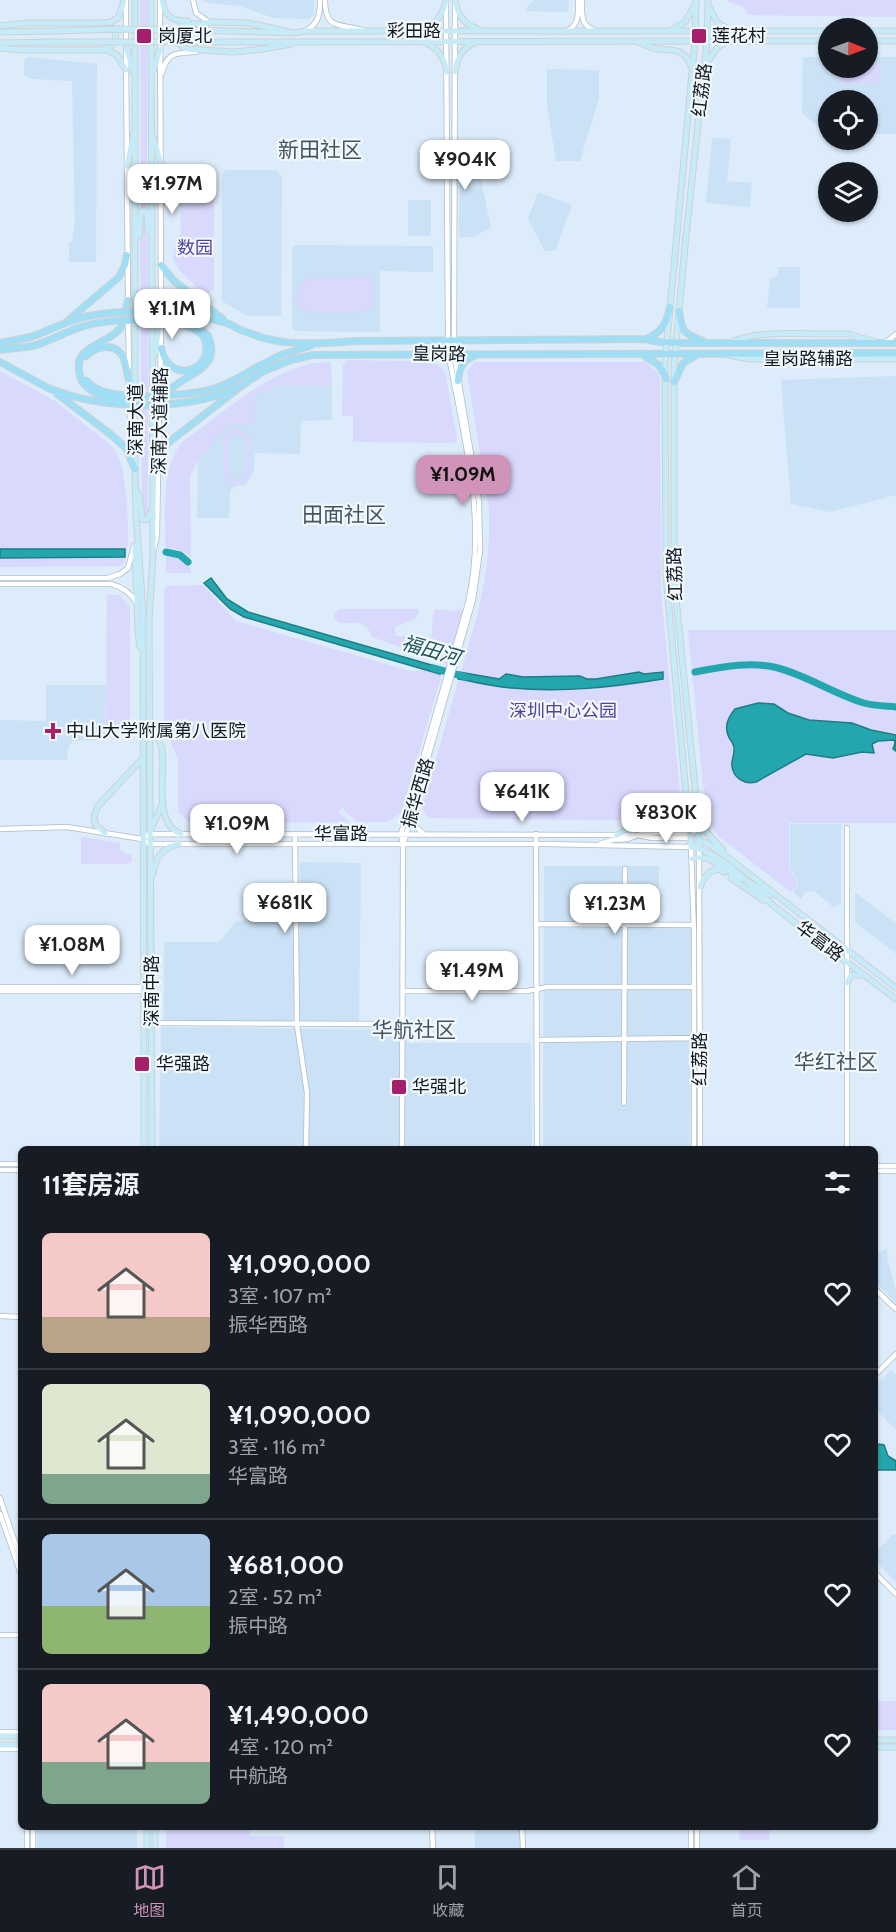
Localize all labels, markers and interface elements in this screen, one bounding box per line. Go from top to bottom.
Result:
north arrow [818,18,878,78]
map controls [818,18,878,222]
street label: 彩田路 [387,20,441,42]
place label: 岗厦北 [158,25,212,47]
place label: 莲花村 [712,25,766,47]
marker: 岗厦北 [135,27,153,45]
marker: 莲花村 [690,27,708,45]
street label: 红荔路 [688,62,716,118]
button: locate [818,90,878,150]
district label: 新田社区 [278,137,362,162]
pin: ¥904K [423,140,507,191]
text: ¥904K [434,147,496,171]
button: layers [818,162,878,222]
pin: ¥1.97M [123,164,221,215]
text: ¥1.97M [141,171,203,195]
park label: 数园 [177,237,213,259]
pin: ¥1.1M [130,289,214,340]
text: ¥1.1M [148,296,196,320]
street label: 皇岗路 [412,343,466,365]
street label: 皇岗路辅路 [763,348,853,370]
street label: 深南大道辅路 [148,367,172,475]
street label: 深南大道 [125,384,147,456]
pin: ¥1.09M [414,455,512,506]
text: ¥1.09M [430,462,496,486]
district label: 田面社区 [302,502,386,527]
street label: 红荔路 [663,547,687,601]
water label: 福田河 [399,630,467,671]
park label: 深圳中心公园 [509,700,617,722]
place label: 中山大学附属第八医院 [66,720,246,742]
marker: 中山大学附属第八医院 [44,722,62,740]
street label: 振华西路 [398,755,438,831]
pin: ¥641K [480,772,564,823]
text: ¥641K [494,779,550,803]
pin: ¥830K [624,793,708,844]
text: ¥830K [635,800,697,824]
pin: ¥1.09M [188,804,286,855]
text: ¥1.09M [204,811,270,835]
street label: 华富路 [314,823,368,845]
pin: ¥681K [243,883,327,934]
pin: ¥1.23M [566,884,664,935]
text: ¥681K [257,890,313,914]
text: ¥1.23M [584,891,646,915]
street label: 华富路 [792,916,848,966]
pin: ¥1.08M [23,925,121,976]
text: ¥1.08M [39,932,105,956]
pin: ¥1.49M [423,951,521,1002]
street label: 深南中路 [141,955,163,1027]
text: ¥1.49M [440,958,504,982]
district label: 华航社区 [372,1017,456,1042]
street label: 红荔路 [689,1032,711,1086]
district label: 华红社区 [794,1049,878,1074]
place label: 华强路 [156,1053,210,1075]
marker: 华强路 [133,1055,151,1073]
place label: 华强北 [412,1076,466,1098]
marker: 华强北 [390,1078,408,1096]
icon: filters [821,1166,854,1199]
text: 11套房源 [42,1169,139,1201]
text: ¥1,090,000 [228,1248,371,1280]
icon: home [90,1257,162,1329]
icon: heart [821,1277,854,1310]
text: 3室 · 107 m² [228,1284,332,1308]
text: 振华西路 [228,1313,308,1337]
text: ¥1,090,000 [228,1399,371,1431]
icon: home [90,1408,162,1480]
icon: heart [821,1428,854,1461]
text: 3室 · 116 m² [228,1435,326,1459]
text: 华富路 [228,1464,288,1488]
text: ¥681,000 [228,1549,344,1581]
icon: home [90,1558,162,1630]
icon: heart [821,1578,854,1611]
text: 2室 · 52 m² [228,1585,322,1609]
text: 振中路 [228,1614,288,1638]
text: ¥1,490,000 [228,1699,369,1731]
icon: home [90,1708,162,1780]
icon: heart [821,1728,854,1761]
text: 4室 · 120 m² [228,1735,333,1759]
text: 中航路 [228,1764,288,1788]
tab: 地图 [133,1861,166,1921]
tab: 收藏 [431,1861,464,1921]
tab: 首页 [730,1861,763,1921]

